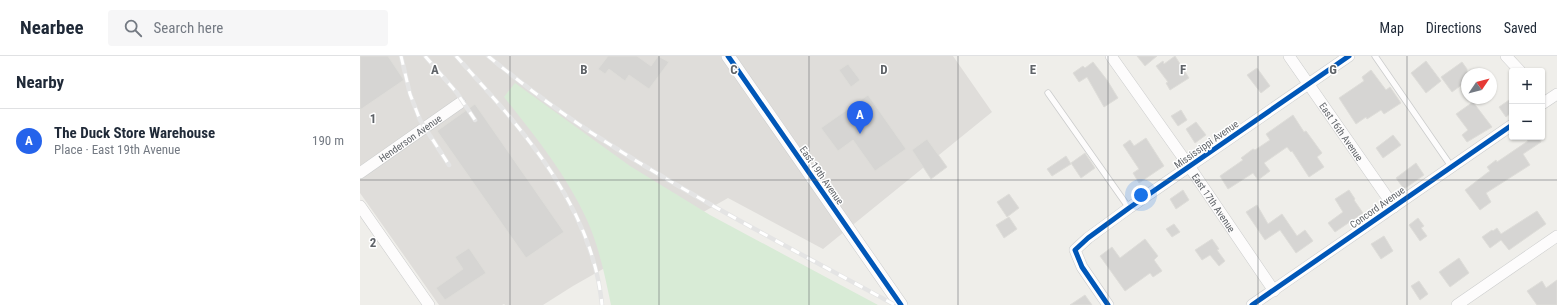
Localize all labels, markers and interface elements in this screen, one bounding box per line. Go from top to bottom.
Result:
search box [108,10,388,46]
text: Nearbee [20,16,84,39]
icon: search [122,17,144,39]
text: Search here [154,19,223,37]
text: Map [1380,20,1404,36]
text: Directions [1426,20,1482,36]
text: Saved [1504,20,1537,36]
text: A [431,62,439,77]
text: B [580,62,588,77]
text: C [730,62,738,77]
text: D [880,62,888,77]
text: E [1030,62,1037,77]
text: F [1180,62,1186,77]
text: G [1329,62,1337,77]
north arrow [1461,68,1497,104]
map controls [1509,68,1545,140]
button: + [1509,68,1545,104]
text: Nearby [16,72,64,92]
pin: A [847,101,873,134]
street label: East 16th Avenue [1317,101,1365,163]
button: − [1509,104,1545,140]
text: 1 [370,111,376,126]
street label: Henderson Avenue [377,113,444,164]
street label: Mississippi Avenue [1172,118,1241,171]
text: The Duck Store Warehouse [54,124,215,142]
text: A [25,133,33,148]
text: 190 m [312,133,344,148]
text: Place · East 19th Avenue [54,142,180,157]
street label: East 19th Avenue [797,144,846,207]
street label: East 17th Avenue [1190,171,1237,234]
street label: Concord Avenue [1348,184,1407,230]
your location [1131,185,1151,205]
text: 2 [370,235,377,250]

